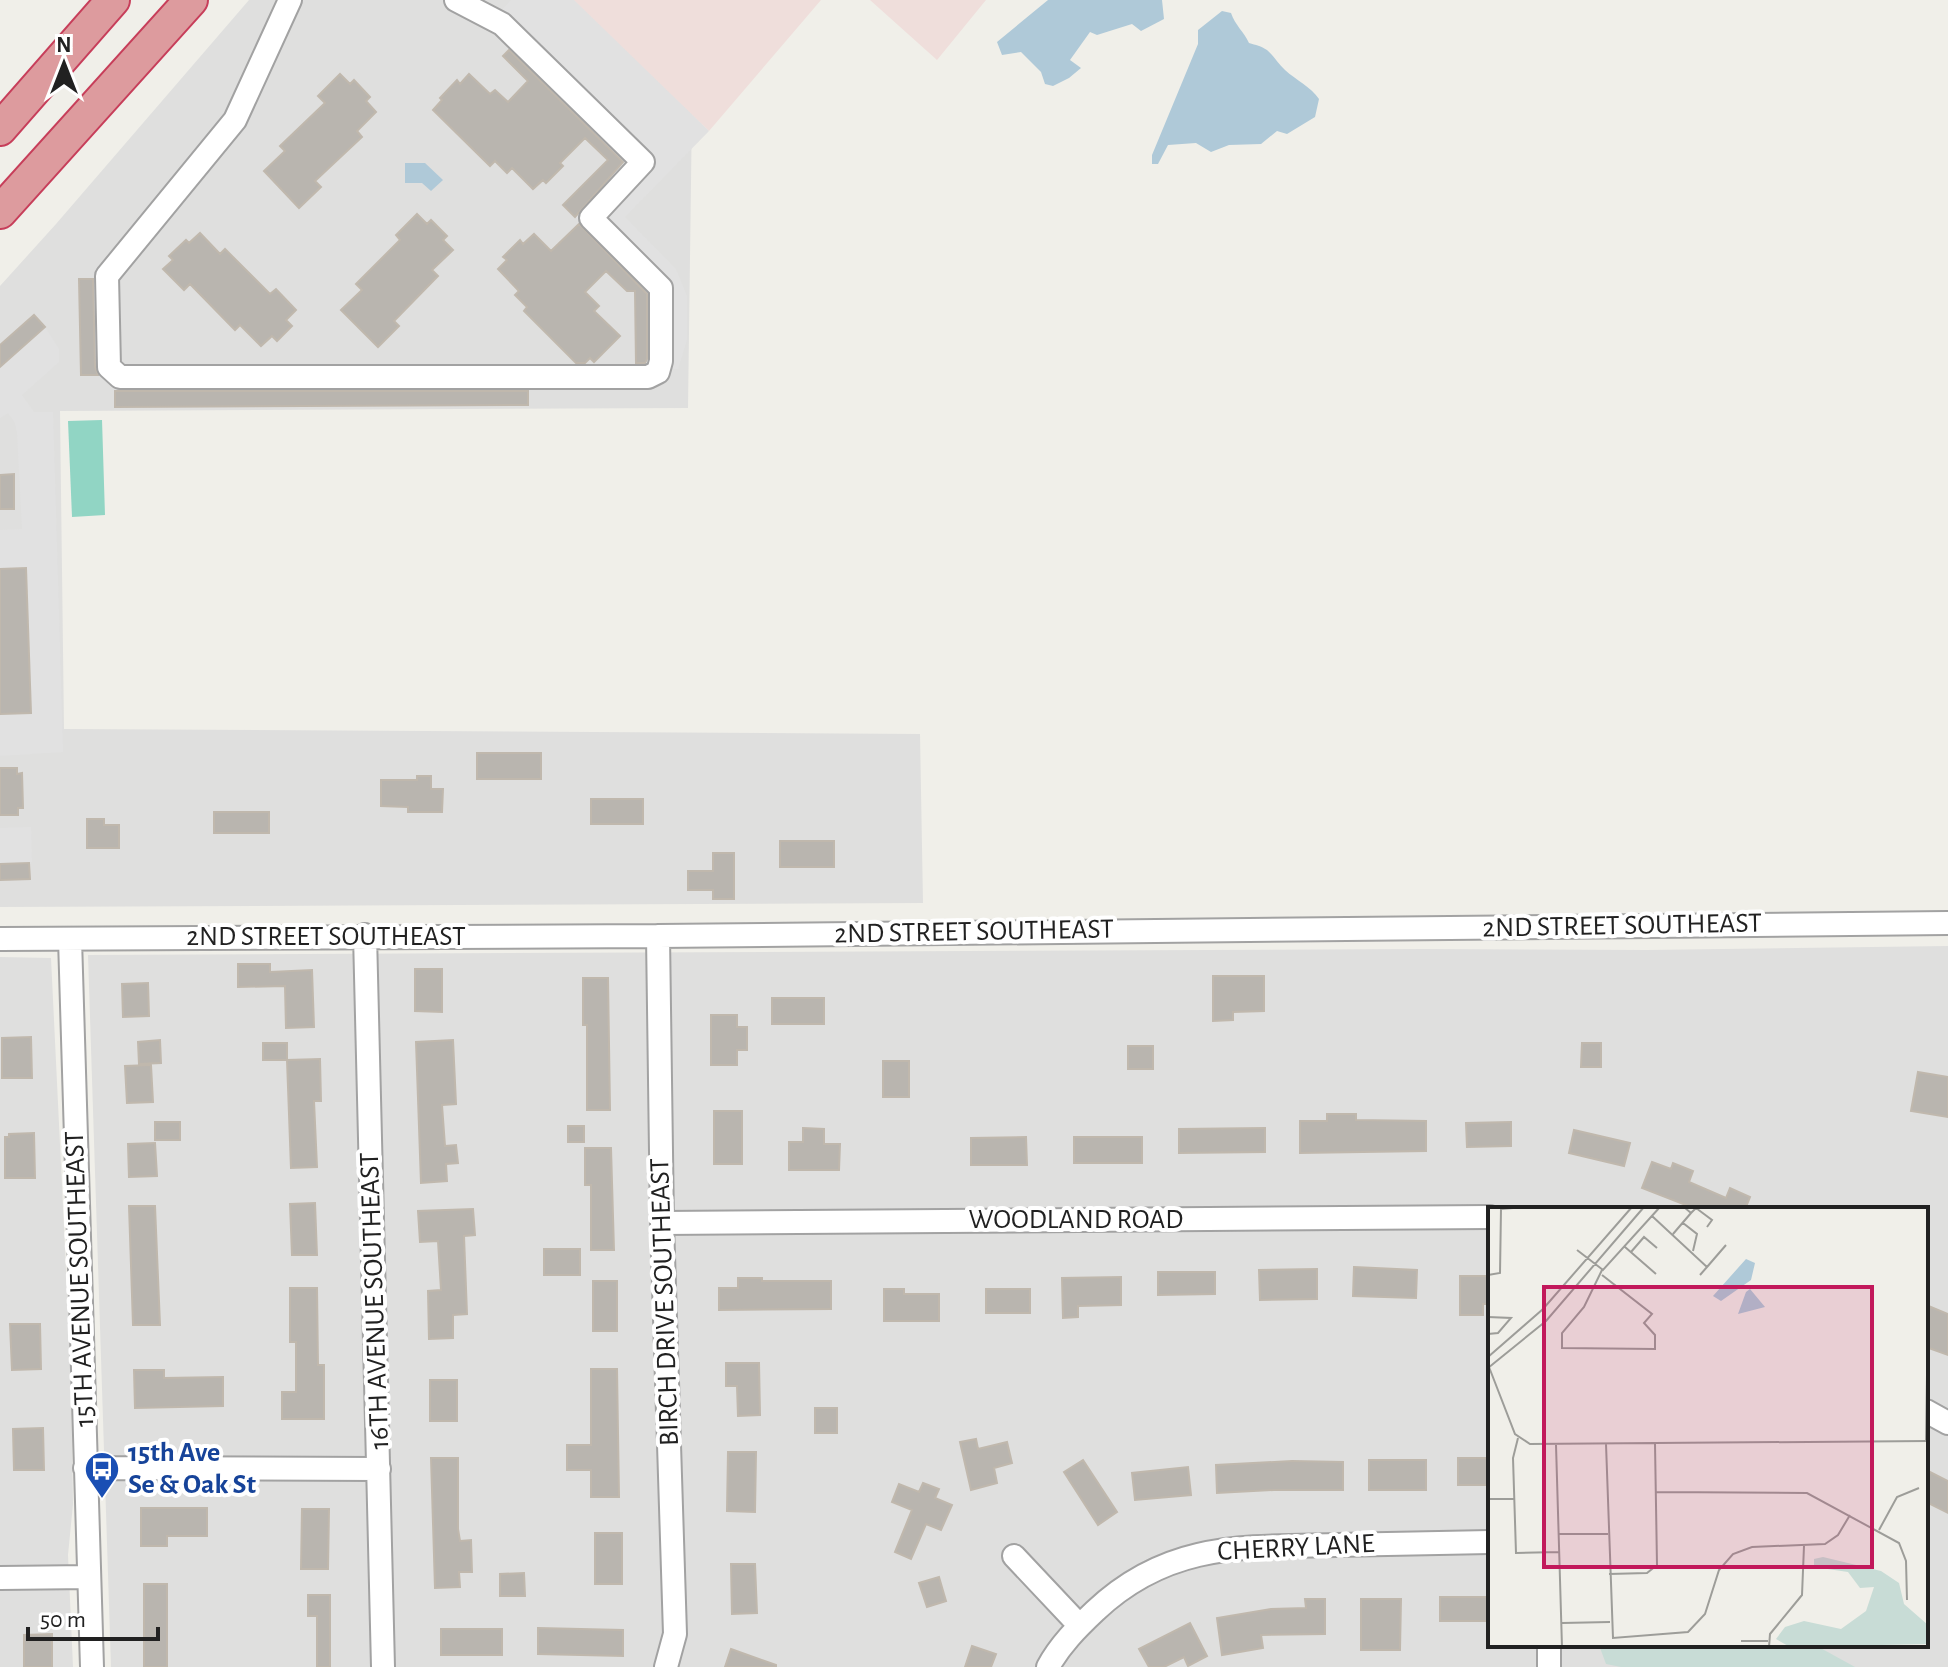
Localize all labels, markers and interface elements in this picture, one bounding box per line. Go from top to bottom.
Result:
north arrow [24,24,104,104]
text: N [56,34,72,56]
street label: 2ND STREET SOUTHEAST [1482,910,1762,942]
street label: 2ND STREET SOUTHEAST [834,916,1114,948]
street label: 2ND STREET SOUTHEAST [186,923,466,951]
street label: 15TH AVENUE SOUTHEAST [61,1130,99,1427]
street label: 16TH AVENUE SOUTHEAST [356,1152,394,1450]
street label: BIRCH DRIVE SOUTHEAST [646,1157,684,1447]
street label: WOODLAND ROAD [969,1206,1183,1234]
inset map [1488,1207,1928,1647]
place label: 15th Ave Se & Oak St [128,1439,256,1499]
bus stop icon: 15th Ave Se & Oak St [83,1450,121,1500]
street label: CHERRY LANE [1217,1530,1375,1566]
scale bar [28,1591,158,1641]
text: 50 m [40,1608,86,1632]

